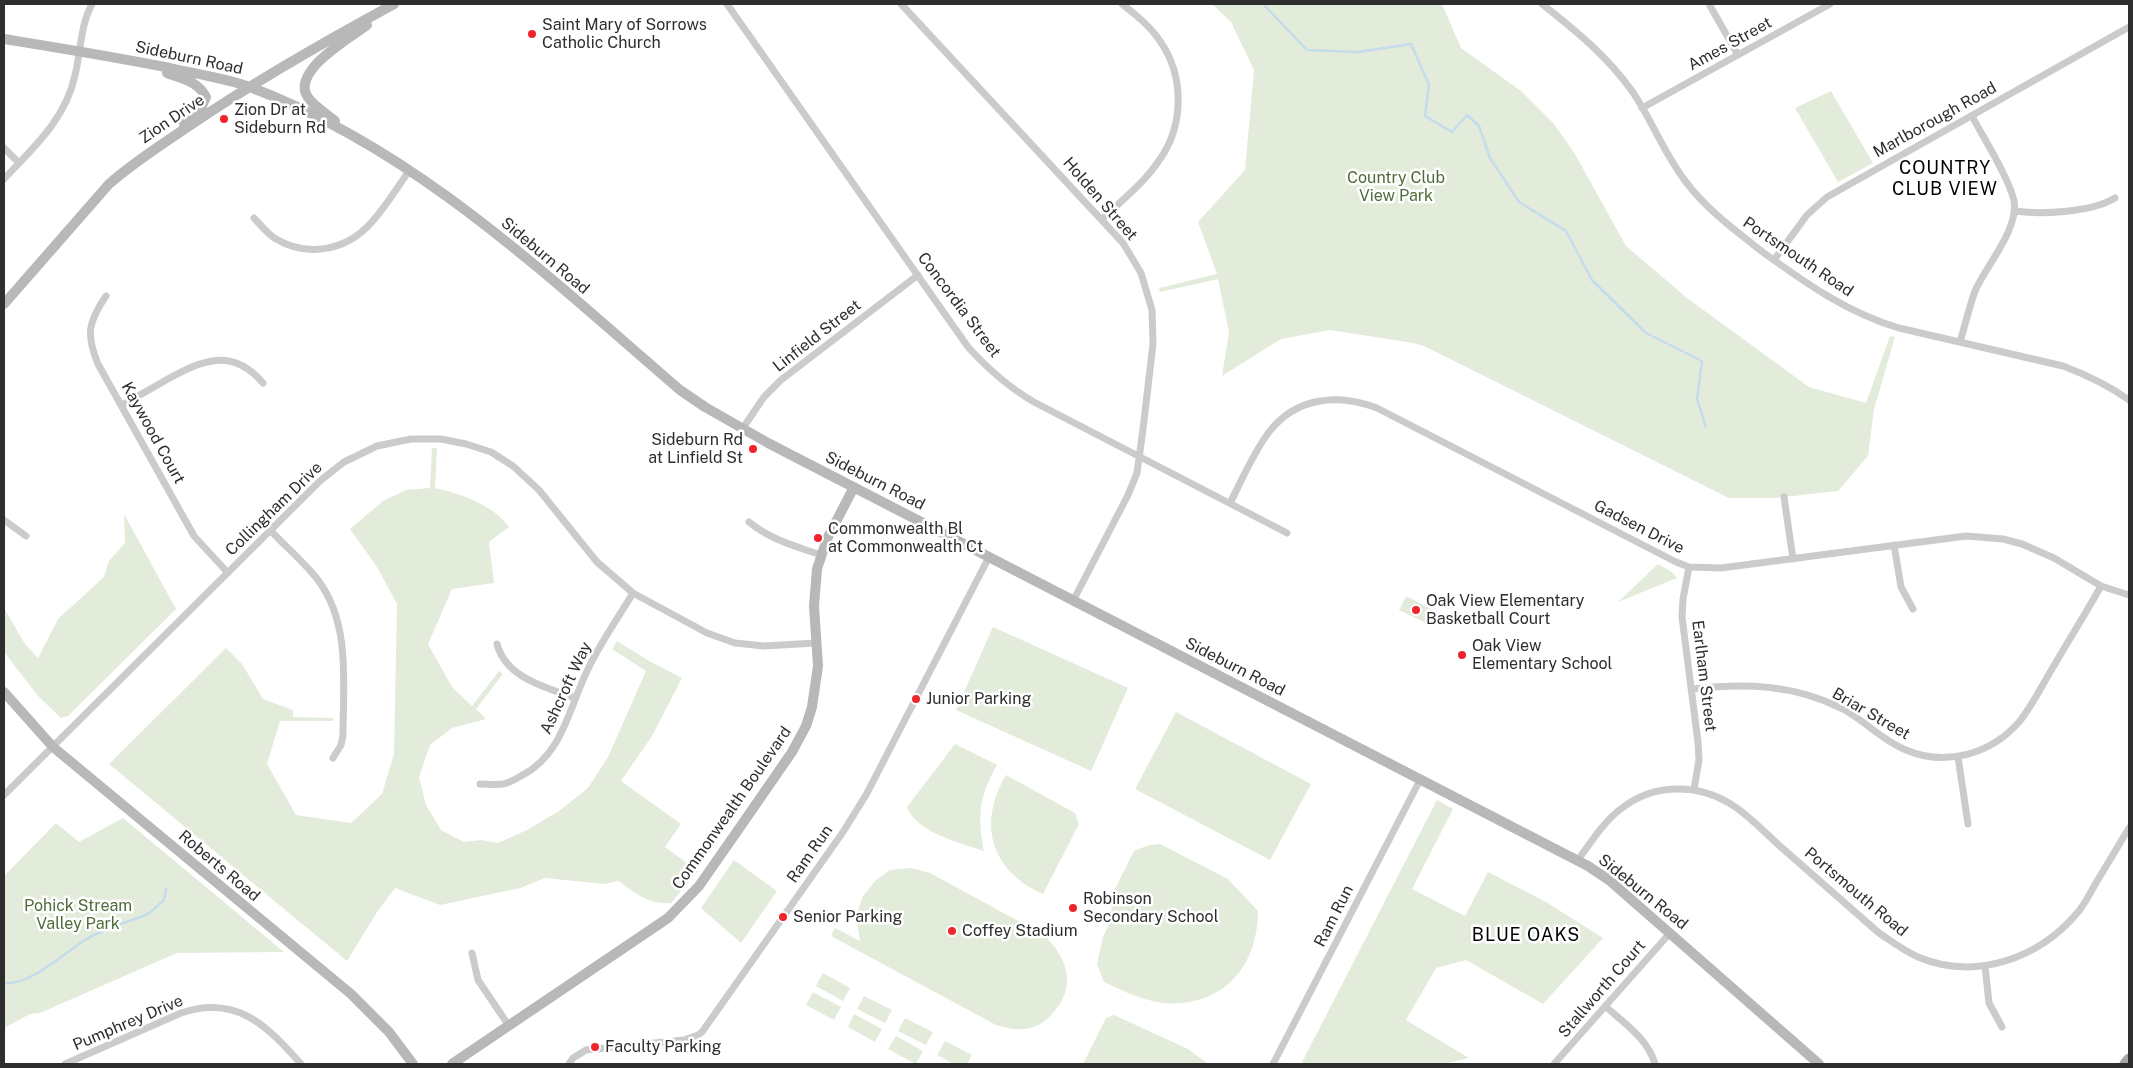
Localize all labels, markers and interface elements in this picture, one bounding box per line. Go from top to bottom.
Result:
street label: Ames Street [1685,13,1775,75]
place label: Saint Mary of Sorrows Catholic Church [542,15,707,53]
marker: Saint Mary of Sorrows Catholic Church [526,28,538,40]
street label: Sideburn Road [133,37,245,79]
street label: Marlborough Road [1870,78,2000,162]
street label: Zion Drive [136,90,208,148]
place label: Zion Dr at Sideburn Rd [234,100,326,138]
marker: Zion Dr at Sideburn Rd [218,113,230,125]
street label: Holden Street [1059,153,1141,245]
district label: COUNTRY CLUB VIEW [1891,157,1999,200]
park label: Country Club View Park [1347,168,1445,206]
street label: Sideburn Road [497,213,593,299]
street label: Portsmouth Road [1739,213,1857,301]
street label: Concordia Street [913,249,1005,361]
street label: Linfield Street [769,296,865,376]
street label: Kaywood Court [117,379,189,487]
place label: Sideburn Rd at Linfield St [648,430,743,468]
marker: Sideburn Rd at Linfield St [747,443,759,455]
street label: Sideburn Road [822,448,928,514]
street label: Collingham Drive [222,458,326,560]
street label: Gadsen Drive [1591,496,1687,558]
place label: Commonwealth Bl at Commonwealth Ct [828,519,983,557]
marker: Commonwealth Bl at Commonwealth Ct [812,532,824,544]
place label: Oak View Elementary Basketball Court [1426,591,1584,629]
marker: Oak View Elementary Basketball Court [1410,604,1422,616]
street label: Earlham Street [1688,619,1720,733]
street label: Sideburn Road [1182,634,1288,700]
place label: Oak View Elementary School [1472,636,1612,674]
street label: Ashcroft Way [536,639,596,737]
marker: Oak View Elementary School [1456,649,1468,661]
street label: Briar Street [1829,684,1913,744]
place label: Junior Parking [926,689,1031,709]
marker: Junior Parking [910,693,922,705]
street label: Commonwealth Boulevard [668,723,796,893]
street label: Ram Run [783,821,837,887]
street label: Roberts Road [174,826,264,906]
street label: Portsmouth Road [1801,843,1911,941]
street label: Sideburn Road [1594,850,1692,934]
street label: Ram Run [1310,882,1358,950]
place label: Robinson Secondary School [1083,889,1218,927]
park label: Pohick Stream Valley Park [24,896,132,934]
marker: Robinson Secondary School [1067,902,1079,914]
place label: Senior Parking [793,907,903,927]
marker: Senior Parking [777,911,789,923]
place label: Coffey Stadium [962,921,1078,941]
district label: BLUE OAKS [1471,924,1581,946]
marker: Coffey Stadium [946,925,958,937]
street label: Stallworth Court [1554,936,1650,1042]
street label: Pumphrey Drive [70,991,186,1055]
place label: Faculty Parking [605,1037,722,1057]
marker: Faculty Parking [589,1041,601,1053]

